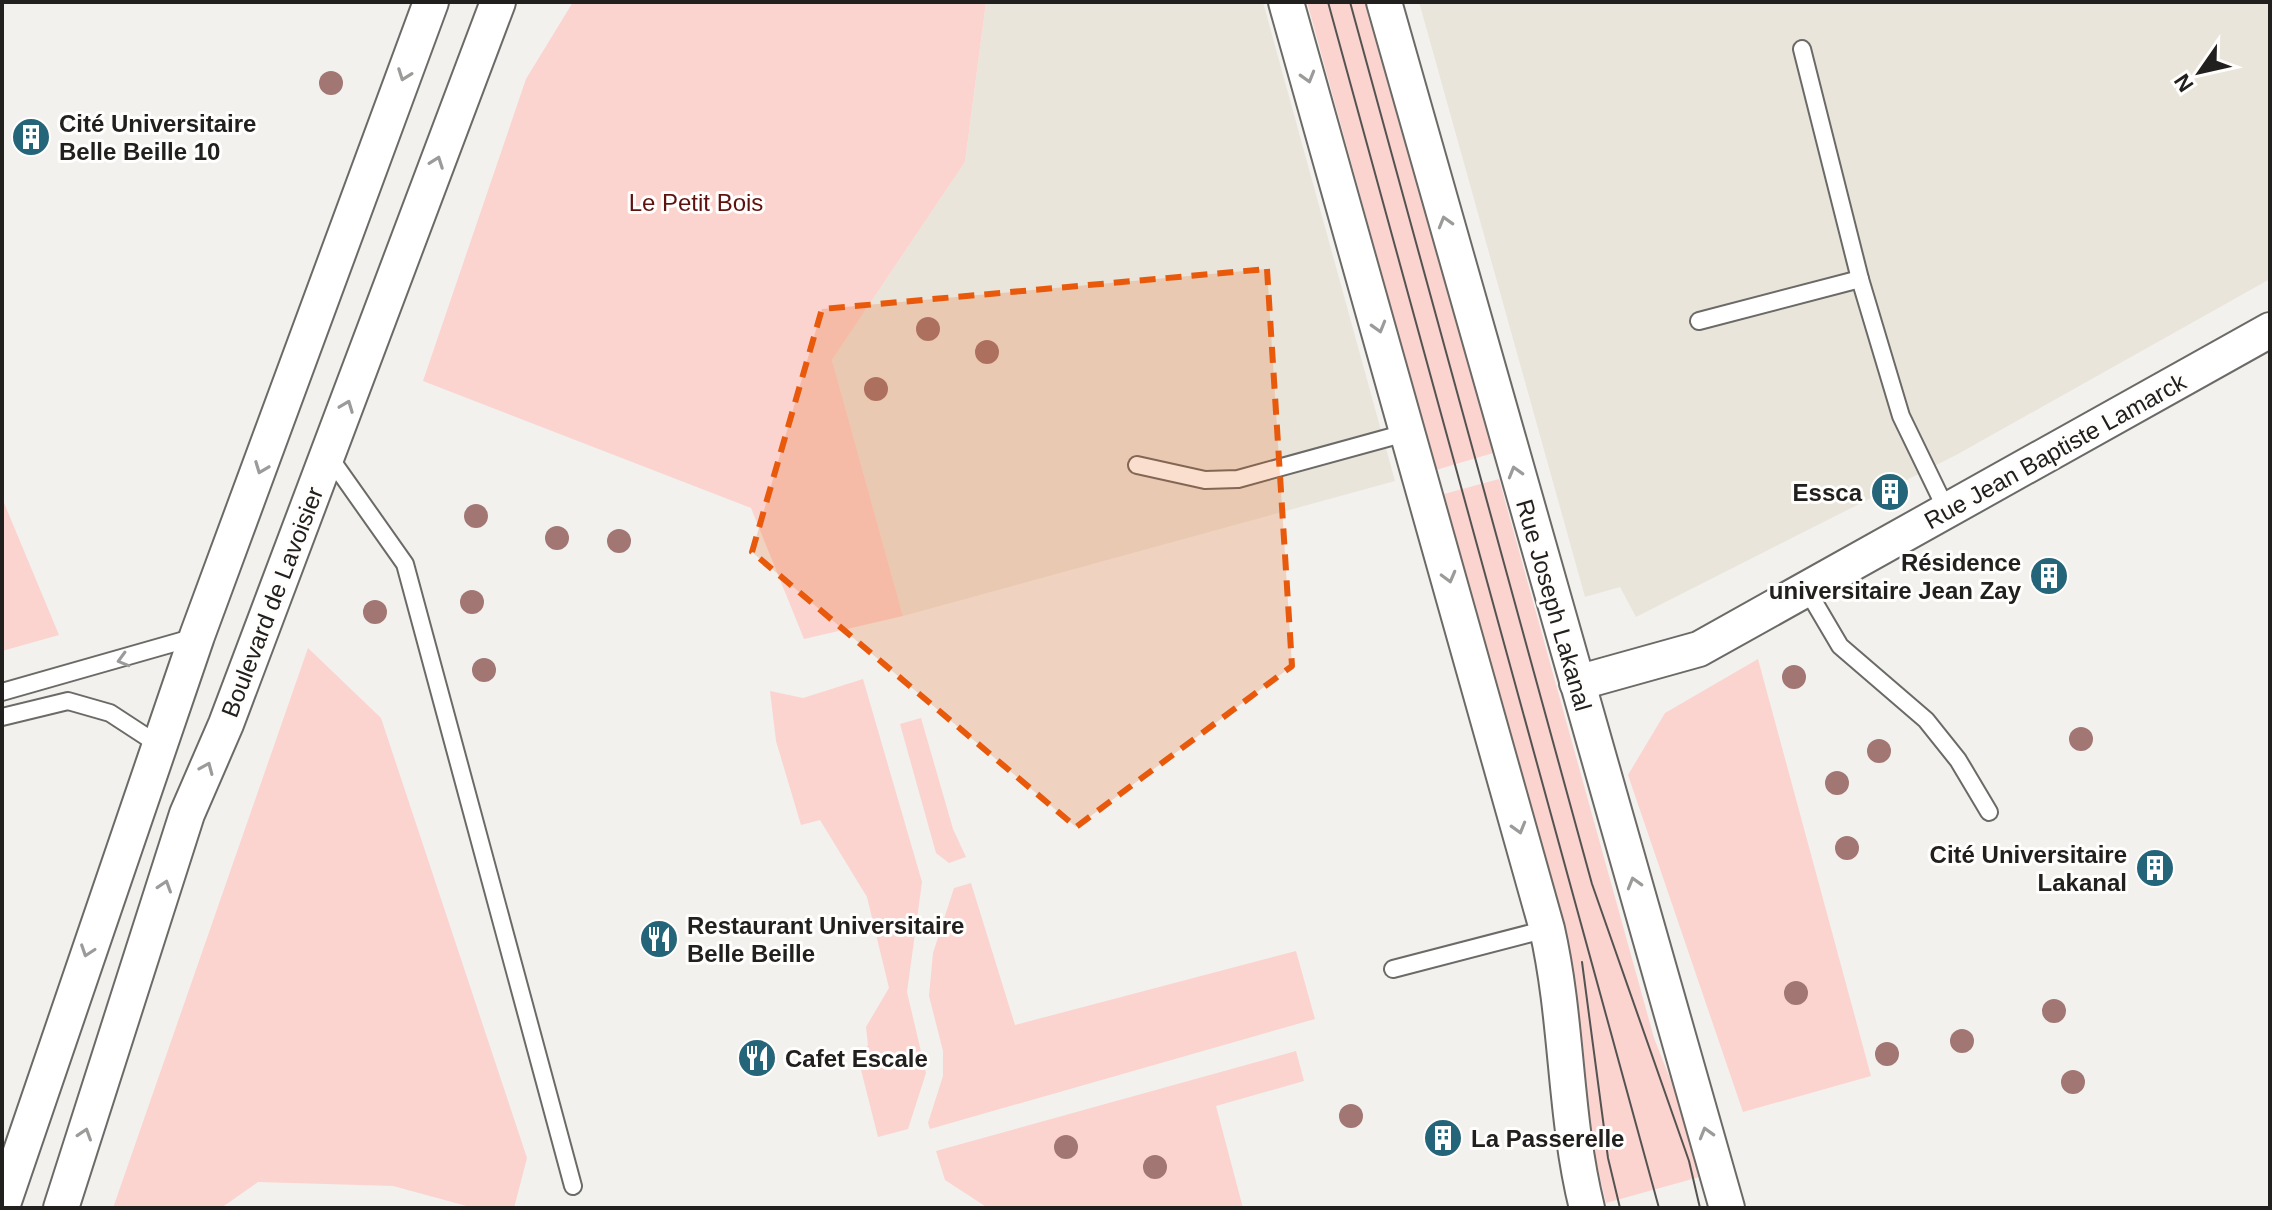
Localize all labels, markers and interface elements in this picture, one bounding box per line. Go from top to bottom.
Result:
north arrow [2160,32,2240,112]
one-way arrow [398,68,414,82]
text: N [2169,69,2199,96]
one-way arrow [1298,70,1315,83]
place label: Cité Universitaire Belle Beille 10 [59,110,256,165]
building icon: Cité Universitaire Belle Beille 10 [10,116,52,158]
one-way arrow [428,156,444,170]
park label: Le Petit Bois [629,189,763,216]
one-way arrow [1438,215,1454,229]
one-way arrow [1370,320,1386,333]
street label: Rue Jean Baptiste Lamarck [1920,367,2191,534]
one-way arrow [337,400,354,414]
one-way arrow [254,460,271,474]
one-way arrow [1508,465,1524,479]
building icon: Essca [1869,471,1911,513]
place label: Essca [1793,479,1863,506]
street label: Boulevard de Lavoisier [216,483,328,721]
street label: Rue Joseph Lakanal [1511,496,1597,714]
place label: Résidence universitaire Jean Zay [1769,549,2022,604]
building icon: Résidence universitaire Jean Zay [2028,555,2070,597]
one-way arrow [1440,570,1457,584]
one-way arrow [116,651,130,667]
one-way arrow [197,762,213,776]
one-way arrow [1509,820,1526,834]
place label: Cité Universitaire Lakanal [1930,841,2127,896]
building icon: Cité Universitaire Lakanal [2134,847,2176,889]
one-way arrow [1627,877,1643,891]
one-way arrow [155,880,171,894]
place label: Restaurant Universitaire Belle Beille [687,912,964,967]
restaurant icon: Restaurant Universitaire Belle Beille [638,918,680,960]
one-way arrow [80,943,96,957]
restaurant icon: Cafet Escale [736,1037,778,1079]
place label: Cafet Escale [785,1045,928,1072]
building icon: La Passerelle [1422,1117,1464,1159]
place label: La Passerelle [1471,1125,1624,1152]
one-way arrow [75,1127,91,1141]
one-way arrow [1699,1127,1715,1140]

